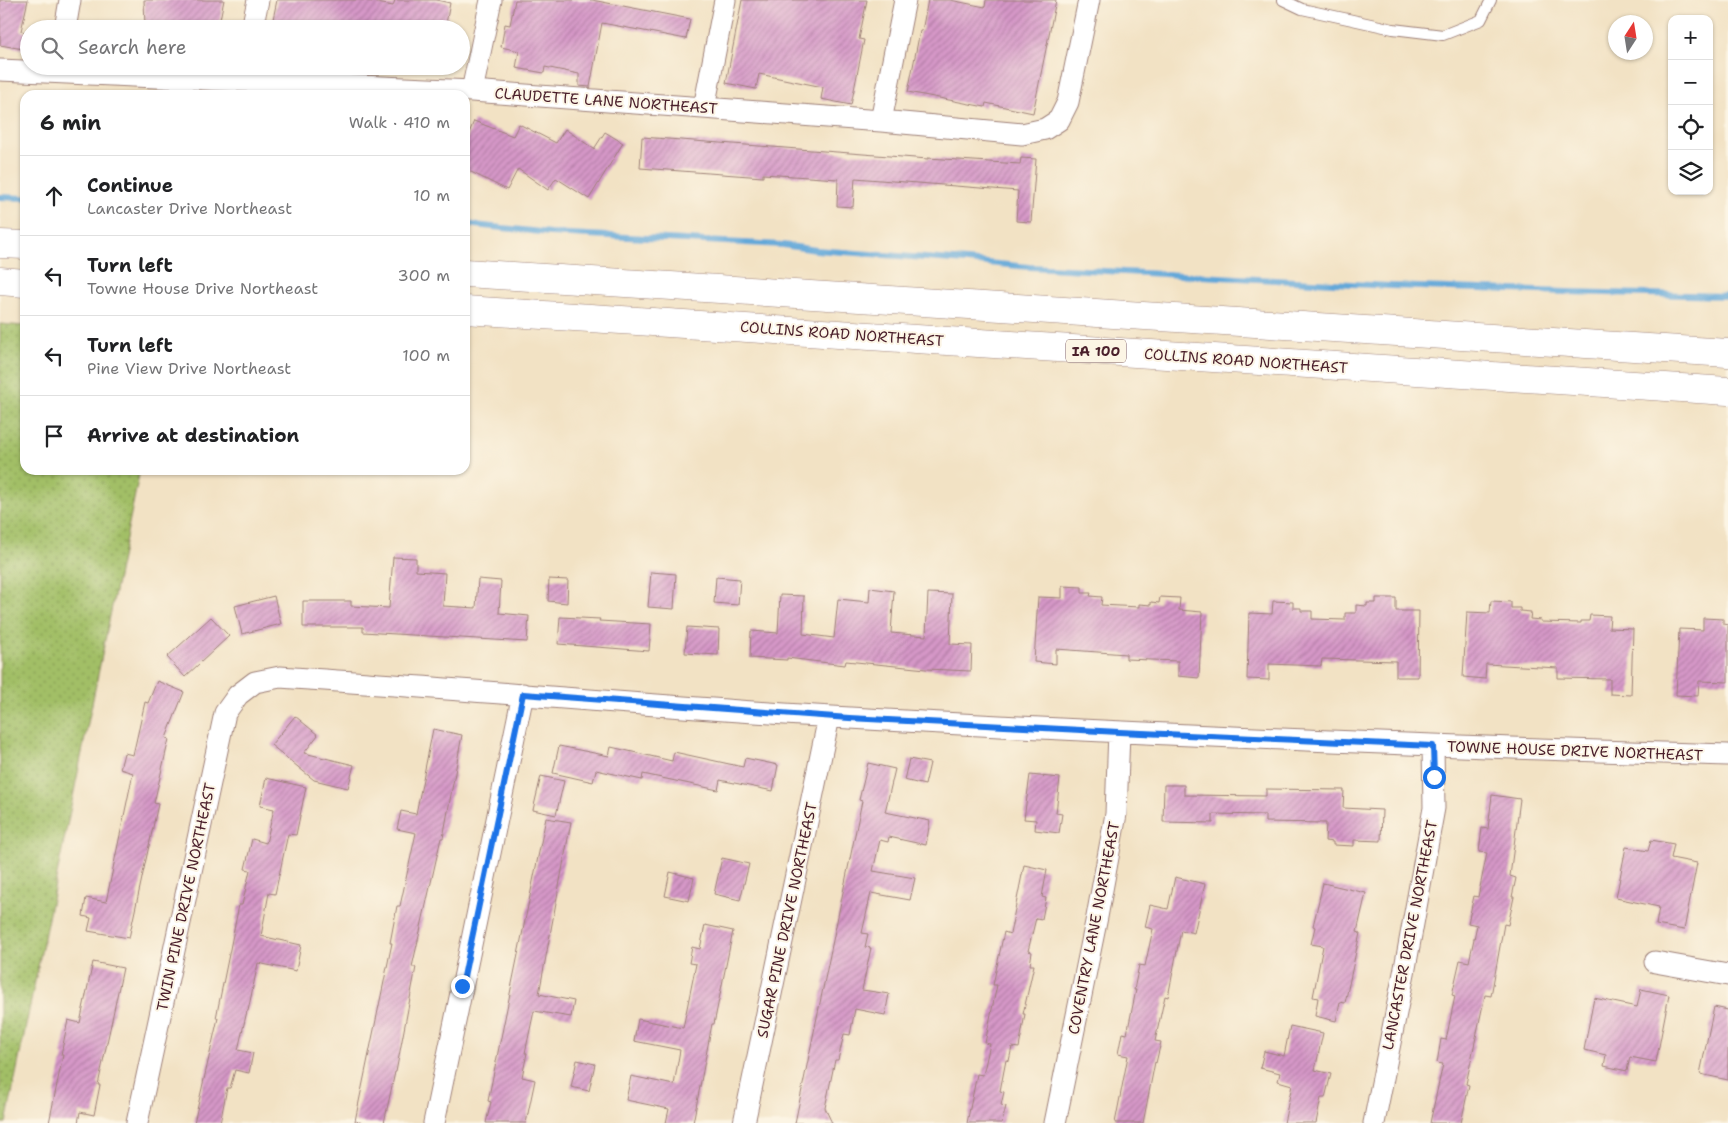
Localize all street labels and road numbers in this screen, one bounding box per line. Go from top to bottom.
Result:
street label: CLAUDETTE LANE NORTHEAST [494,83,718,119]
street label: COLLINS ROAD NORTHEAST [739,317,945,351]
road number: IA 100 [1066,340,1126,362]
street label: COLLINS ROAD NORTHEAST [1143,344,1349,378]
street label: TOWNE HOUSE DRIVE NORTHEAST [1447,737,1703,765]
street label: TWIN PINE DRIVE NORTHEAST [152,781,220,1013]
street label: SUGAR PINE DRIVE NORTHEAST [752,800,822,1040]
street label: LANCASTER DRIVE NORTHEAST [1378,818,1442,1052]
street label: COVENTRY LANE NORTHEAST [1064,820,1124,1036]

